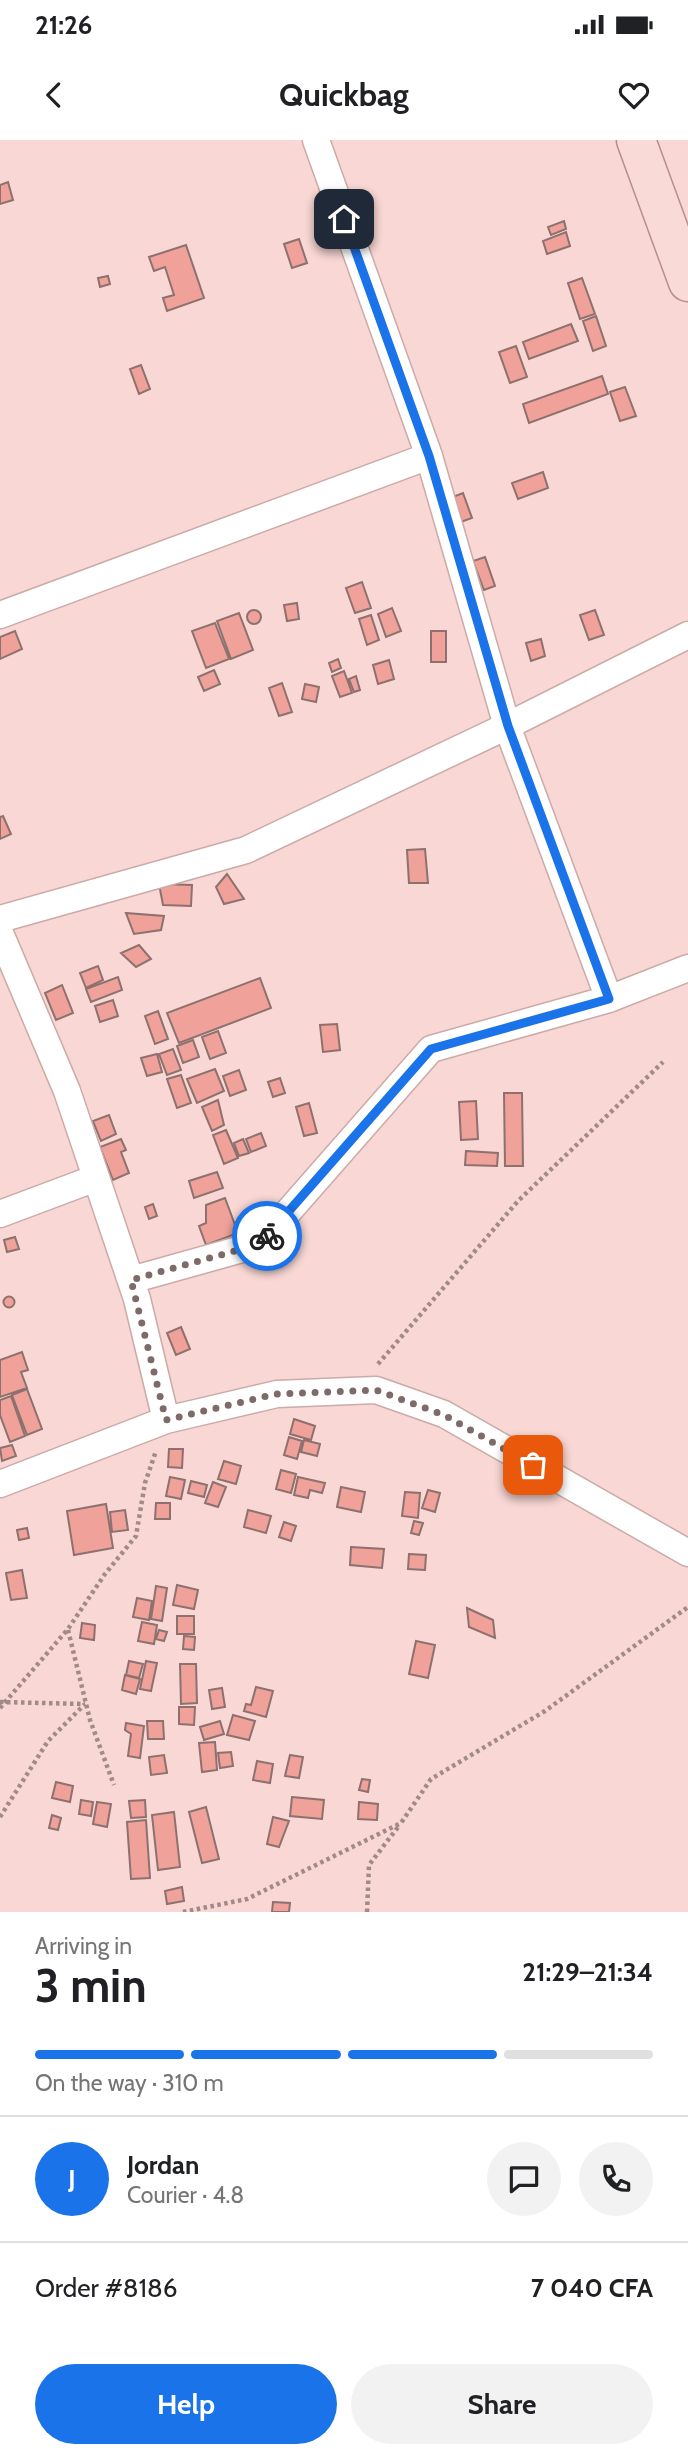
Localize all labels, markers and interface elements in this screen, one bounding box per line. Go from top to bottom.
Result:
text: 21:26 [35,9,93,41]
text: Quickbag [279,75,409,114]
icon: back [35,76,73,114]
icon: heart [615,76,653,114]
pin [314,189,374,249]
icon: home [325,200,363,238]
courier [232,1201,302,1271]
icon: bike [248,1217,286,1255]
pin [503,1435,563,1495]
icon: bag [514,1446,552,1484]
text: Arriving in [35,1932,132,1960]
text: 21:29–21:34 [522,1956,653,1988]
text: 3 min [35,1958,147,2014]
text: On the way · 310 m [35,2069,224,2097]
button: chat [487,2142,561,2216]
button: phone [579,2142,653,2216]
text: Jordan [127,2149,199,2181]
text: J [68,2163,76,2195]
text: Courier · 4.8 [127,2181,244,2209]
text: Order #8186 [35,2272,178,2304]
text: 7 040 CFA [531,2272,653,2304]
button: Help [35,2364,337,2444]
button: Share [351,2364,653,2444]

